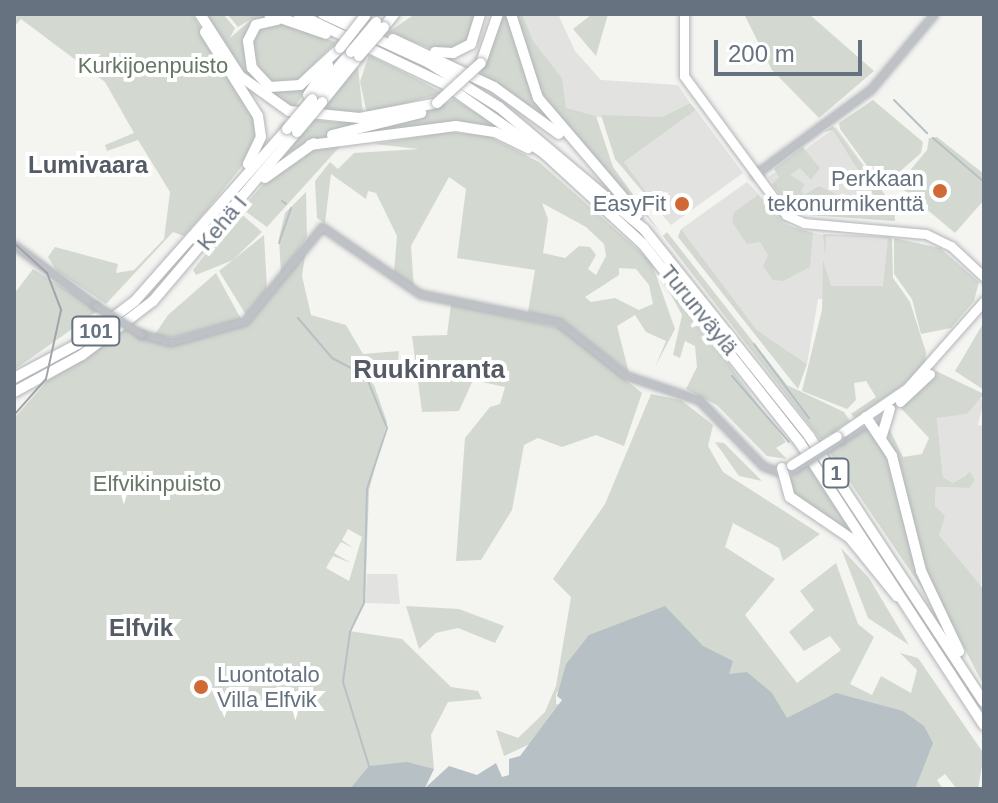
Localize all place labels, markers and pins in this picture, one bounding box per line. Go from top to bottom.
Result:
place label: Perkkaan tekonurmikenttä [767,165,924,216]
marker: Perkkaan tekonurmikenttä [931,182,949,200]
place label: EasyFit [593,191,666,217]
marker: EasyFit [673,195,691,213]
place label: Luontotalo Villa Elfvik [217,661,320,712]
marker: Luontotalo Villa Elfvik [192,678,210,696]

